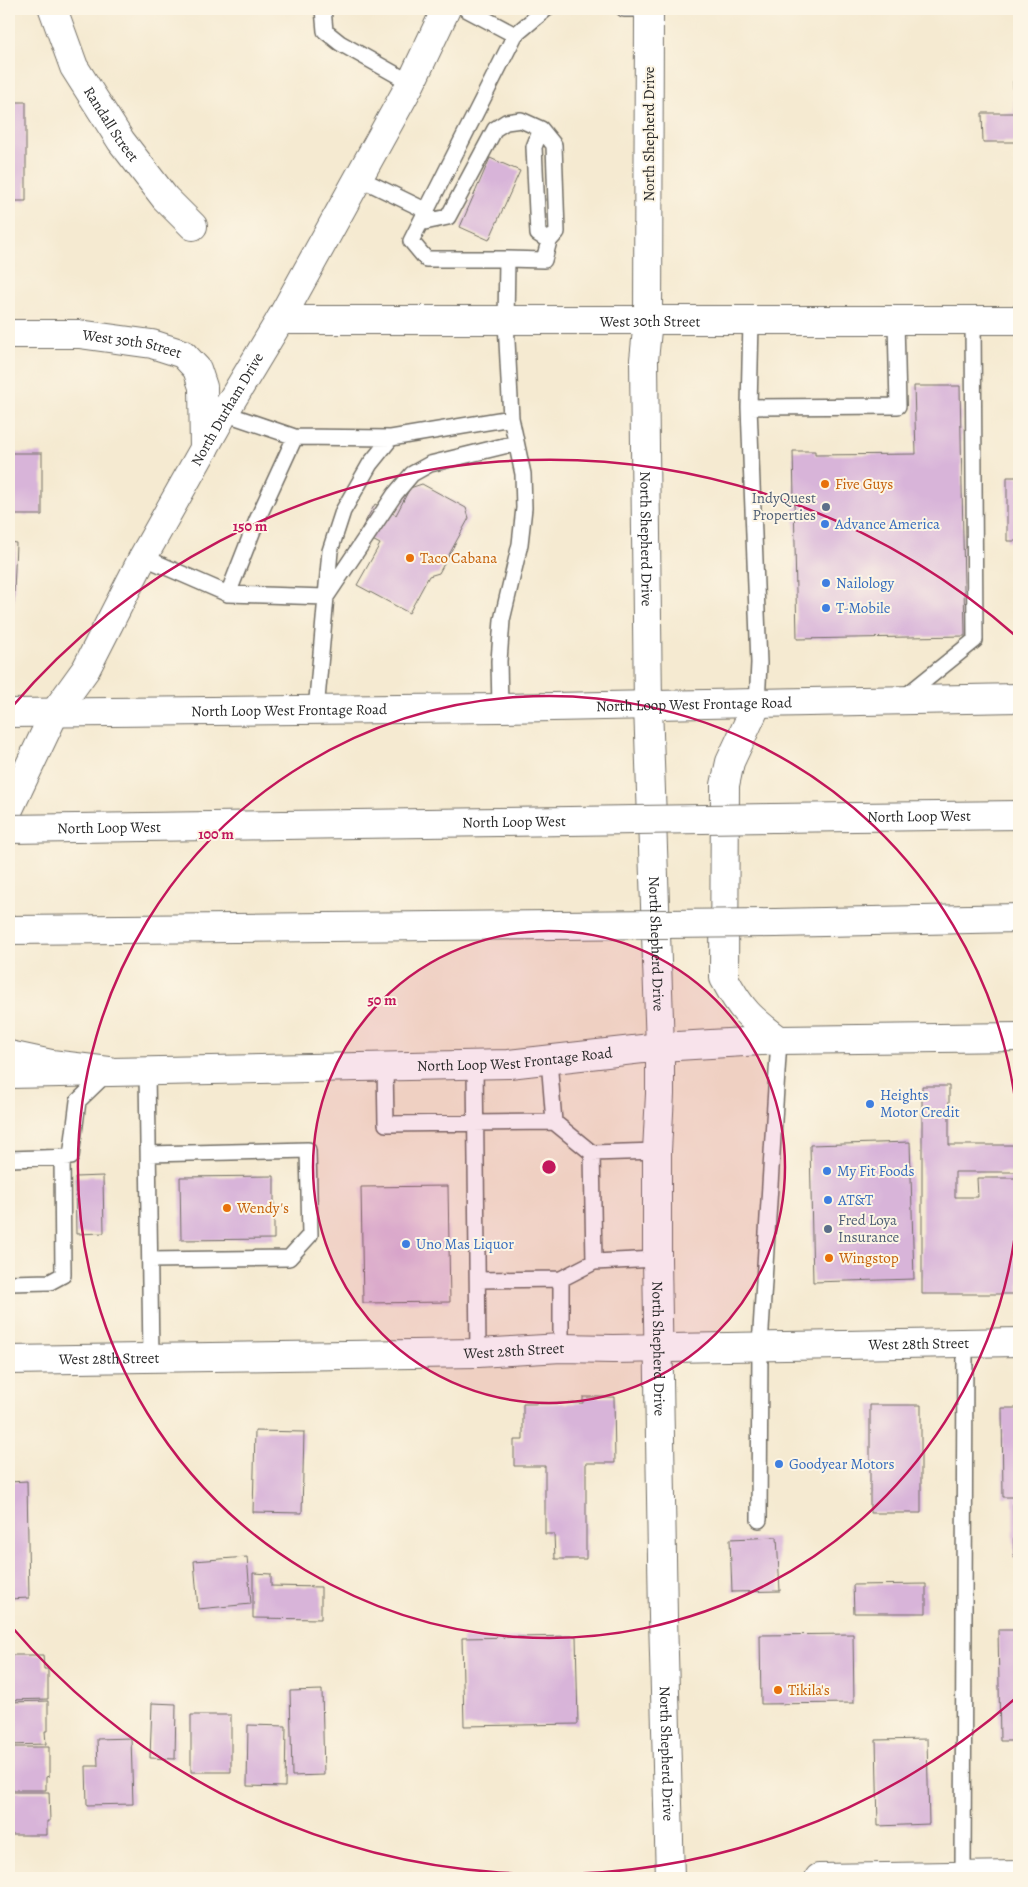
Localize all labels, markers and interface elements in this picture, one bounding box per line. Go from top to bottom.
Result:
street label: North Shepherd Drive [639,66,659,202]
street label: Randall Street [79,83,144,166]
street label: West 30th Street [599,311,700,332]
street label: West 30th Street [80,324,184,363]
street label: North Durham Drive [186,349,268,470]
street label: North Shepherd Drive [635,471,657,607]
place label: Five Guys [835,474,893,494]
marker: Five Guys [819,478,831,490]
place label: IndyQuest Properties [751,488,816,525]
marker: IndyQuest Properties [820,501,832,513]
place label: Advance America [834,514,940,534]
text: 150 m [233,516,268,536]
marker: Advance America [819,518,831,530]
place label: Taco Cabana [420,548,497,568]
marker: Taco Cabana [404,552,416,564]
place label: Nailology [836,573,894,593]
marker: Nailology [820,577,832,589]
place label: T-Mobile [836,598,891,618]
marker: T-Mobile [820,602,832,614]
street label: North Loop West Frontage Road [596,692,793,716]
street label: North Loop West Frontage Road [191,699,388,721]
street label: North Loop West [867,806,971,827]
street label: North Loop West [462,811,566,832]
street label: North Loop West [57,817,161,838]
text: 100 m [198,824,234,844]
street label: North Shepherd Drive [644,876,669,1012]
text: 50 m [367,990,397,1010]
street label: North Loop West Frontage Road [417,1042,614,1076]
place label: Heights Motor Credit [880,1085,960,1122]
marker: Heights Motor Credit [864,1098,876,1110]
centre of rings [540,1158,558,1176]
place label: My Fit Foods [837,1161,915,1181]
marker: My Fit Foods [821,1165,833,1177]
place label: AT&T [837,1190,874,1210]
marker: AT&T [822,1194,834,1206]
place label: Wendy's [236,1198,289,1218]
marker: Wendy's [221,1202,233,1214]
place label: Fred Loya Insurance [838,1210,900,1247]
marker: Fred Loya Insurance [822,1223,834,1235]
place label: Uno Mas Liquor [416,1234,514,1254]
marker: Uno Mas Liquor [400,1238,412,1250]
place label: Wingstop [838,1248,899,1268]
marker: Wingstop [823,1252,835,1264]
street label: North Shepherd Drive [647,1281,670,1417]
street label: West 28th Street [867,1333,969,1355]
street label: West 28th Street [462,1338,564,1363]
street label: West 28th Street [57,1348,160,1369]
place label: Goodyear Motors [789,1454,895,1474]
marker: Goodyear Motors [773,1458,785,1470]
place label: Tikila's [788,1680,830,1700]
marker: Tikila's [772,1684,784,1696]
street label: North Shepherd Drive [655,1686,678,1822]

